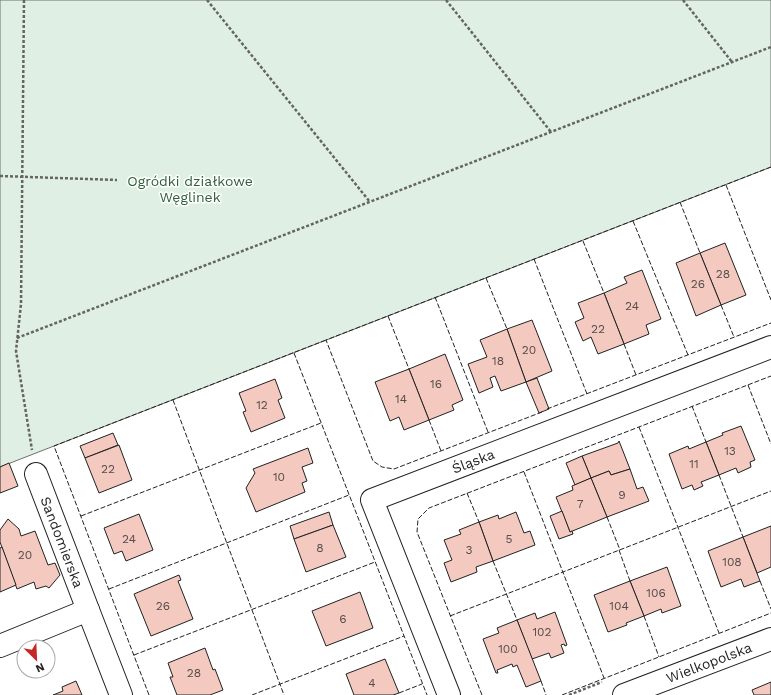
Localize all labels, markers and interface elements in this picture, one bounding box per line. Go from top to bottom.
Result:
park label: Ogródki działkowe Węglinek [127,173,253,205]
house number: 28 [716,267,730,281]
house number: 26 [691,277,705,291]
house number: 24 [625,299,639,313]
house number: 22 [591,322,605,336]
house number: 20 [522,343,536,357]
house number: 18 [492,354,504,368]
house number: 16 [430,377,442,391]
house number: 14 [395,392,407,406]
house number: 12 [256,398,268,412]
house number: 13 [724,444,736,458]
street label: Śląska [450,446,497,477]
house number: 11 [689,457,699,471]
house number: 22 [101,462,115,476]
house number: 10 [273,470,285,484]
house number: 9 [618,488,626,502]
street label: Sandomierska [37,494,87,590]
house number: 7 [577,497,584,511]
house number: 24 [122,532,136,546]
house number: 5 [506,532,513,546]
house number: 8 [316,541,324,555]
house number: 3 [466,543,473,557]
house number: 20 [18,548,32,562]
house number: 108 [722,555,742,569]
house number: 106 [646,586,666,600]
house number: 26 [156,599,170,613]
house number: 104 [609,599,629,613]
house number: 6 [339,612,347,626]
house number: 102 [532,625,552,639]
north arrow [16,639,56,679]
street label: Wielkopolska [664,639,754,686]
house number: 100 [498,642,518,656]
text: N [33,660,46,675]
house number: 28 [187,666,201,680]
house number: 4 [368,676,376,690]

